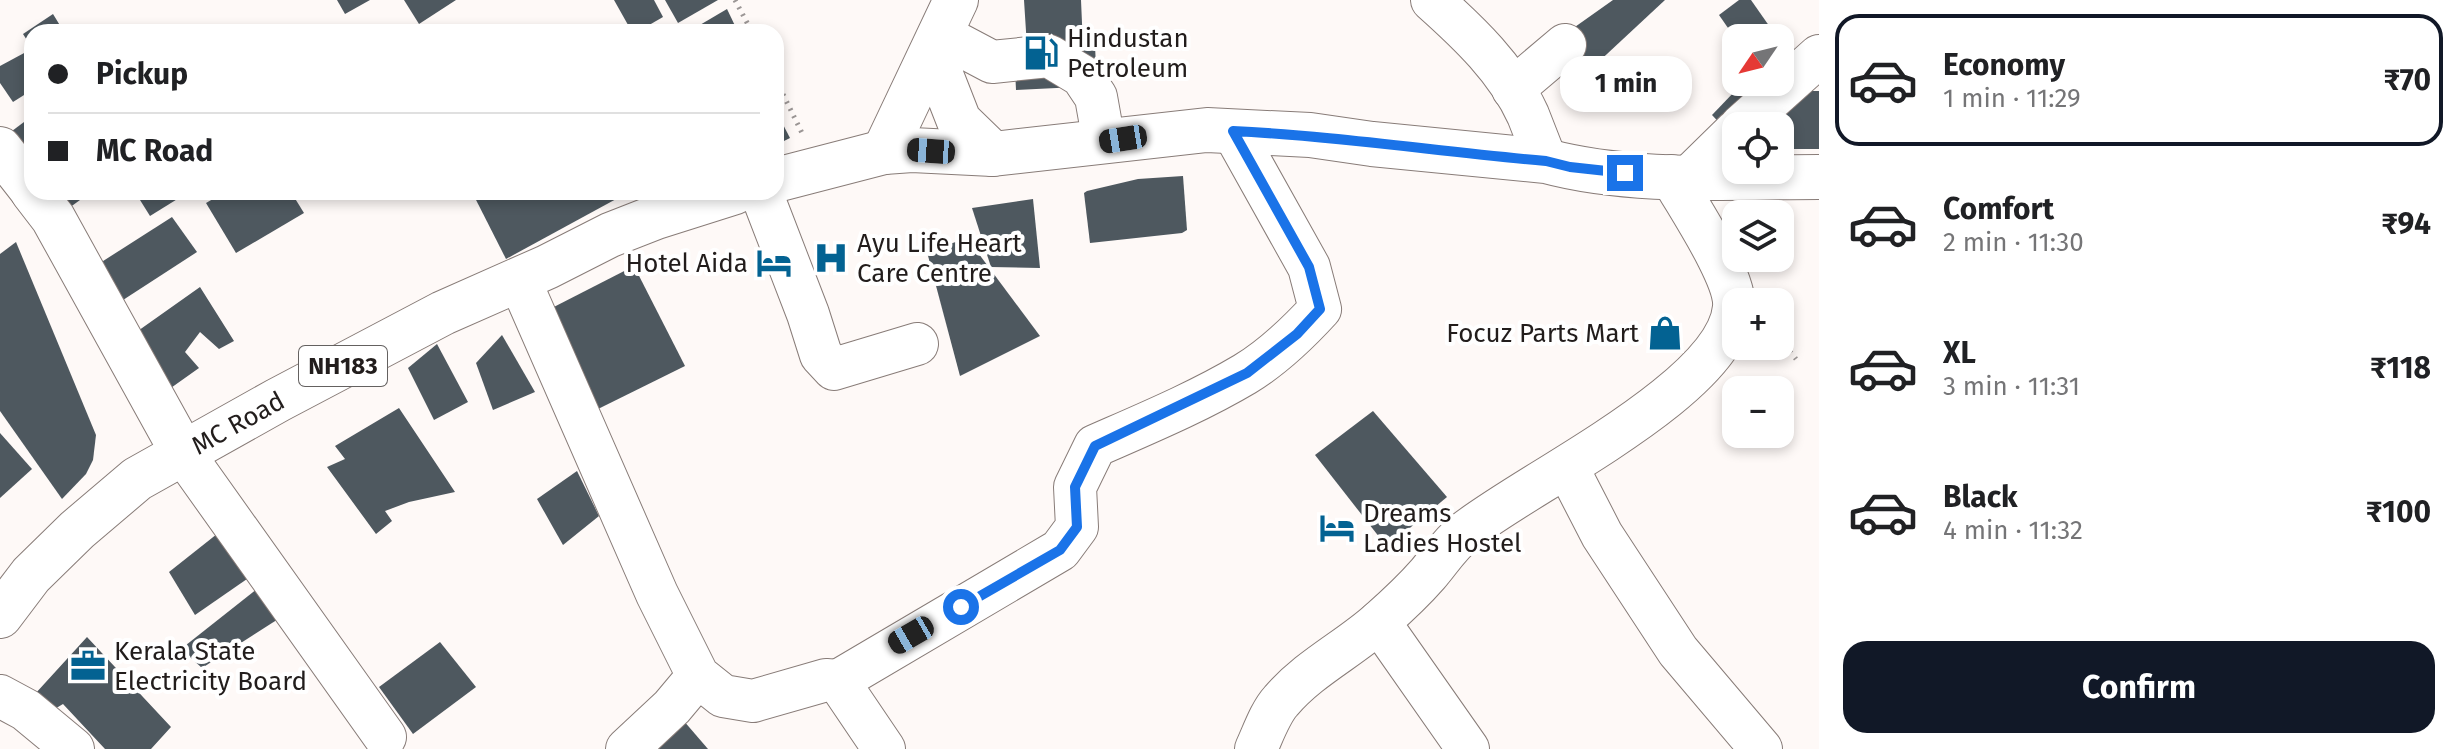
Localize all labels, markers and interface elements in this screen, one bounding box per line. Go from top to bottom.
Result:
place label: Hindustan Petroleum [1067,23,1189,84]
north arrow [1722,24,1794,96]
map controls [1722,24,1794,448]
fuel station icon: Hindustan Petroleum [1022,34,1060,72]
icon: car [1847,44,1919,116]
text: Economy [1943,47,2065,83]
text: Pickup [96,56,188,92]
callout: 1 min [1559,57,1691,113]
text: ₹70 [2383,62,2431,98]
text: 1 min [1595,68,1657,99]
text: 1 min · 11:29 [1943,83,2081,114]
button: locate [1722,112,1794,184]
car [1097,123,1149,155]
text: MC Road [96,133,213,169]
car [906,137,956,165]
route end [1607,155,1643,191]
icon: car [1847,188,1919,260]
text: Comfort [1943,191,2054,227]
button: layers [1722,200,1794,272]
text: ₹94 [2381,206,2431,242]
text: 2 min · 11:30 [1943,227,2084,258]
place label: Ayu Life Heart Care Centre [857,228,1022,289]
hospital icon: Ayu Life Heart Care Centre [812,239,850,277]
hotel icon: Hotel Aida [755,244,793,282]
place label: Hotel Aida [626,248,748,279]
button: + [1722,288,1794,360]
shop icon: Focuz Parts Mart [1646,314,1684,352]
place label: Focuz Parts Mart [1446,318,1640,349]
icon: car [1847,332,1919,404]
text: XL [1943,335,1976,371]
road number: NH183 [299,346,387,386]
text: ₹118 [2370,350,2431,386]
text: 3 min · 11:31 [1943,371,2080,402]
button: − [1722,376,1794,448]
street label: MC Road [186,385,290,462]
icon: car [1847,476,1919,548]
text: Black [1943,479,2018,515]
text: ₹100 [2366,494,2431,530]
place label: Dreams Ladies Hostel [1363,498,1522,559]
hotel icon: Dreams Ladies Hostel [1318,509,1356,547]
text: 4 min · 11:32 [1943,515,2083,546]
route start [943,589,979,625]
car [884,613,938,657]
place label: Kerala State Electricity Board [114,636,307,697]
button: Confirm [1843,641,2435,733]
office icon: Kerala State Electricity Board [69,647,107,685]

